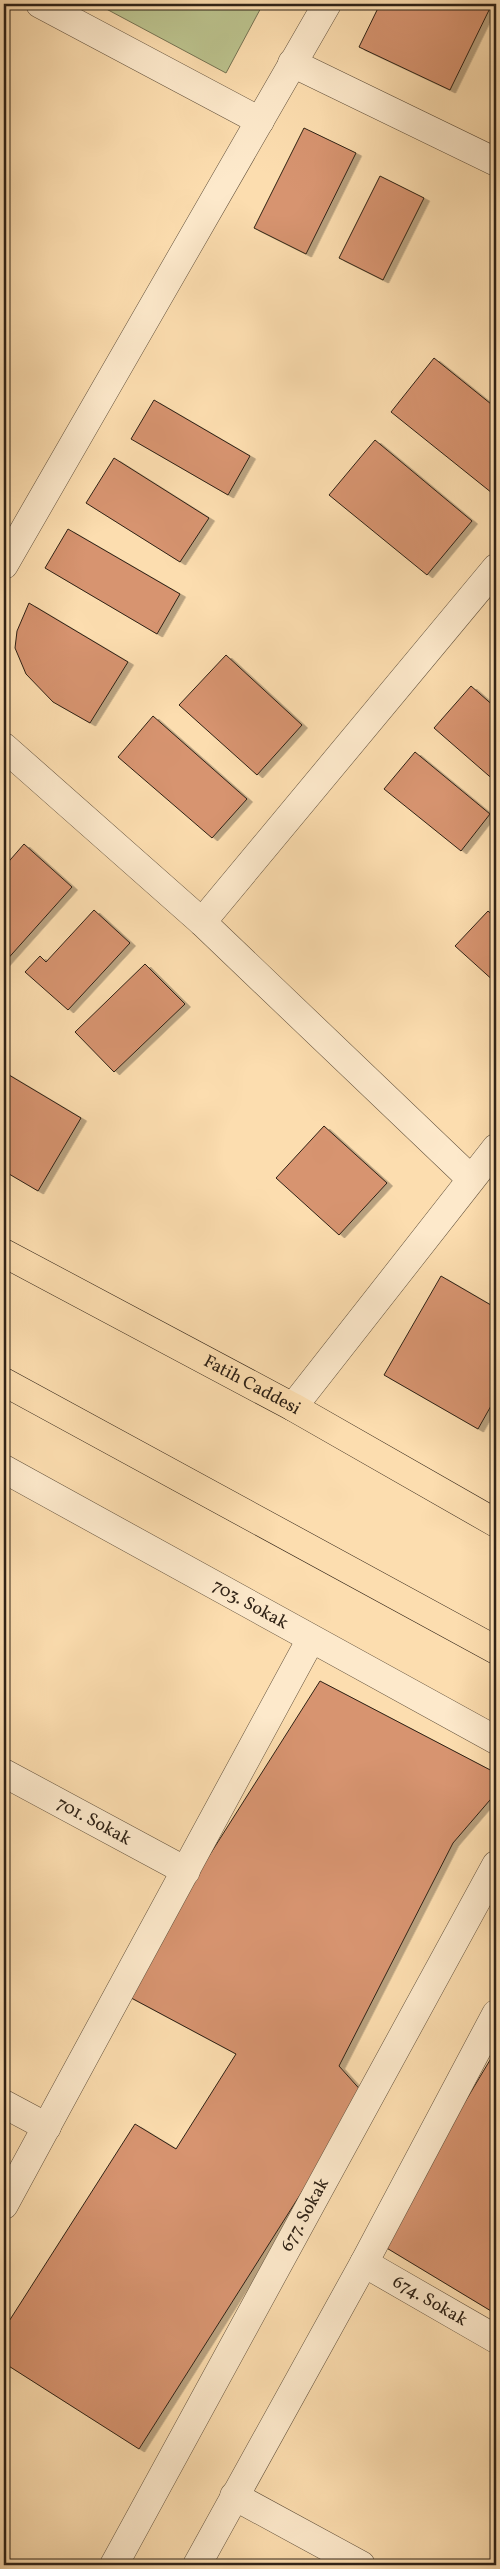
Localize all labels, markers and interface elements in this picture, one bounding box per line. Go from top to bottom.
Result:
street label: Fatih Caddesi [199,1349,305,1421]
street label: 703. Sokak [208,1574,293,1636]
street label: 701. Sokak [52,1791,136,1852]
street label: 677. Sokak [275,2173,335,2256]
street label: 674. Sokak [388,2269,472,2332]

